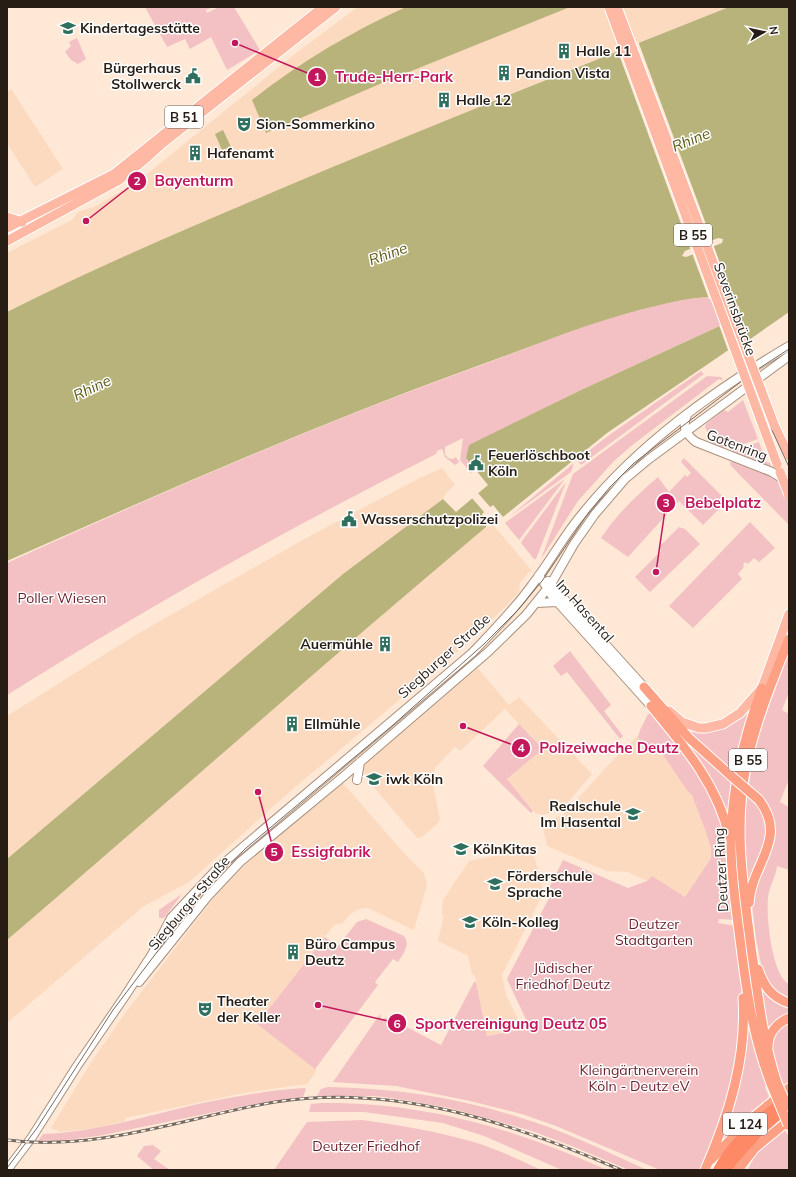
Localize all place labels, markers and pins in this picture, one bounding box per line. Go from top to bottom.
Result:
school or university icon: Kindertagesstätte [59,19,77,37]
place label: Kindertagesstätte [80,19,200,37]
building icon: Halle 11 [555,42,573,60]
place label: Halle 11 [576,42,631,60]
place label: Bürgerhaus Stollwerck [103,59,181,93]
callout: Trude-Herr-Park [307,63,461,90]
building icon: Pandion Vista [495,64,513,82]
place label: Pandion Vista [516,64,610,82]
public building icon: Bürgerhaus Stollwerck [184,67,202,85]
building icon: Halle 12 [435,91,453,109]
place label: Halle 12 [456,91,511,109]
theatre icon: Sion-Sommerkino [235,115,253,133]
place label: Sion-Sommerkino [256,115,375,133]
building icon: Hafenamt [186,144,204,162]
place label: Hafenamt [207,144,275,162]
callout: Bayenturm [127,167,242,194]
place label: Feuerlöschboot Köln [488,446,591,480]
public building icon: Feuerlöschboot Köln [467,454,485,472]
callout: Bebelplatz [656,490,769,517]
public building icon: Wasserschutzpolizei [340,510,358,528]
place label: Wasserschutzpolizei [361,510,498,528]
place label: Auermühle [300,635,373,653]
building icon: Auermühle [376,635,394,653]
building icon: Ellmühle [283,715,301,733]
place label: Ellmühle [304,715,361,733]
callout: Polizeiwache Deutz [511,734,686,761]
school or university icon: iwk Köln [365,770,383,788]
place label: iwk Köln [386,770,443,788]
place label: Realschule Im Hasental [540,797,621,831]
school or university icon: Realschule Im Hasental [624,805,642,823]
callout: Essigfabrik [264,838,379,865]
school or university icon: KölnKitas [452,840,470,858]
place label: KölnKitas [473,840,537,858]
place label: Förderschule Sprache [507,867,593,901]
school or university icon: Förderschule Sprache [486,875,504,893]
school or university icon: Köln-Kolleg [461,913,479,931]
place label: Köln-Kolleg [482,913,559,931]
place label: Büro Campus Deutz [305,935,395,969]
building icon: Büro Campus Deutz [284,943,302,961]
place label: Theater der Keller [217,992,280,1026]
theatre icon: Theater der Keller [196,1000,214,1018]
callout: Sportvereinigung Deutz 05 [387,1010,615,1037]

